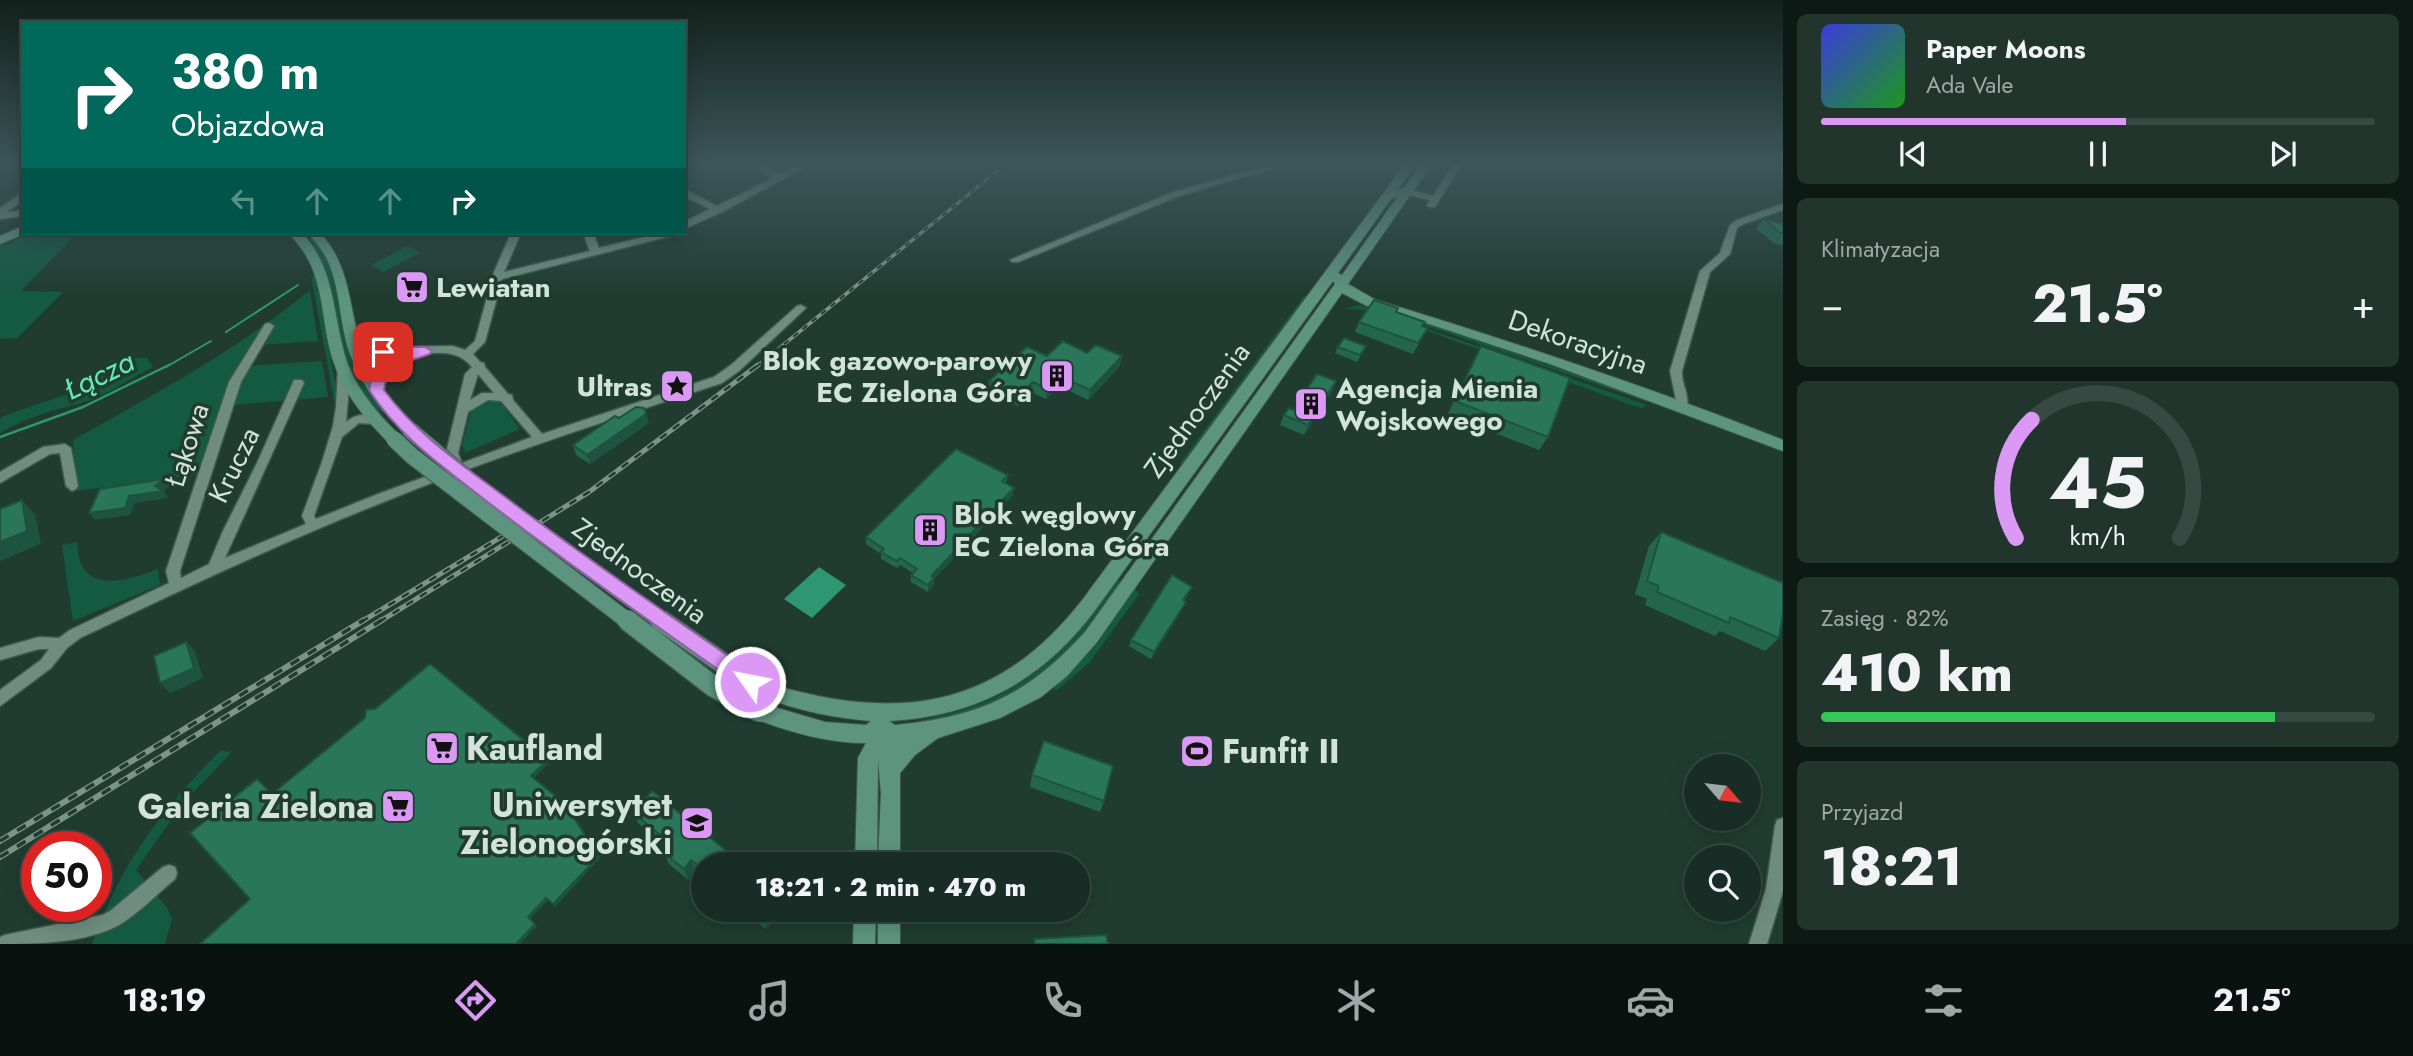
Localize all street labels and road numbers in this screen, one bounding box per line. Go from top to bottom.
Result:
street label: Dekoracyjna [1503,299,1653,385]
street label: Zjednoczenia [1134,334,1260,486]
street label: Łąkowa [154,398,220,493]
street label: Krucza [198,420,270,510]
street label: Zjednoczenia [564,508,716,634]

